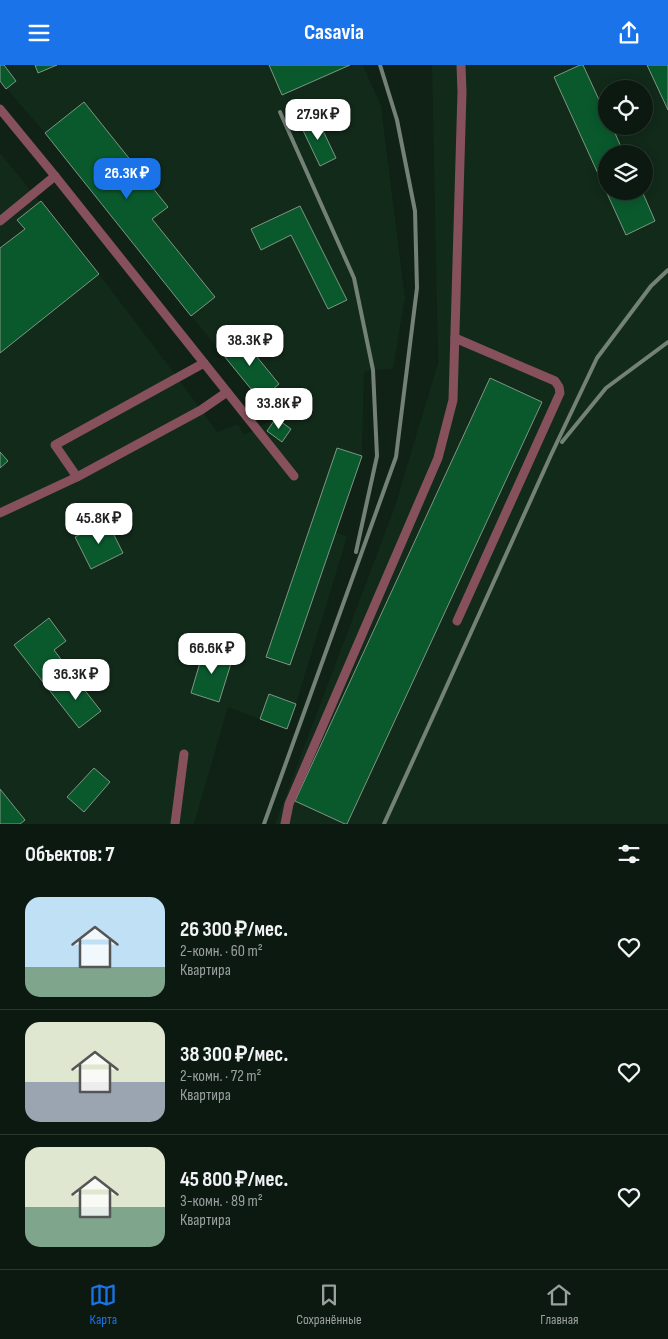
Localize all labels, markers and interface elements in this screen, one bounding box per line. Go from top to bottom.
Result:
icon: menu [25,19,53,47]
text: Casavia [304,19,364,46]
icon: share [615,19,643,47]
map controls [598,80,653,200]
button: locate [598,80,653,135]
pin: 27.9K ₽ [272,99,364,141]
text: 27.9K ₽ [296,105,340,124]
button: layers [598,145,653,200]
pin: 26.3K ₽ [81,157,173,200]
text: 26.3K ₽ [105,164,149,183]
pin: 38.3K ₽ [204,325,296,367]
text: 38.3K ₽ [227,331,273,350]
pin: 33.8K ₽ [233,387,325,430]
text: 33.8K ₽ [256,394,302,413]
pin: 45.8K ₽ [53,503,145,545]
text: 45.8K ₽ [76,509,122,528]
pin: 66.6K ₽ [166,633,258,675]
text: 66.6K ₽ [189,639,235,658]
pin: 36.3K ₽ [30,659,122,701]
text: 36.3K ₽ [54,665,98,684]
icon: filters [615,840,643,868]
text: Объектов: 7 [25,842,115,867]
icon: home [65,917,125,977]
text: 26 300 ₽/мес. [180,917,288,942]
icon: heart [615,933,643,961]
text: 2-комн. · 60 m² [180,942,263,961]
text: Квартира [180,961,231,980]
icon: home [65,1042,125,1102]
text: 38 300 ₽/мес. [180,1042,288,1067]
icon: heart [615,1058,643,1086]
text: 2-комн. · 72 m² [180,1067,262,1086]
text: Квартира [180,1086,231,1105]
icon: home [65,1167,125,1227]
text: 45 800 ₽/мес. [180,1167,288,1192]
icon: heart [615,1183,643,1211]
text: 3-комн. · 89 m² [180,1192,263,1211]
text: Квартира [180,1211,231,1230]
tab: Карта [89,1281,117,1328]
tab: Сохранённые [296,1281,362,1328]
tab: Главная [540,1281,579,1328]

